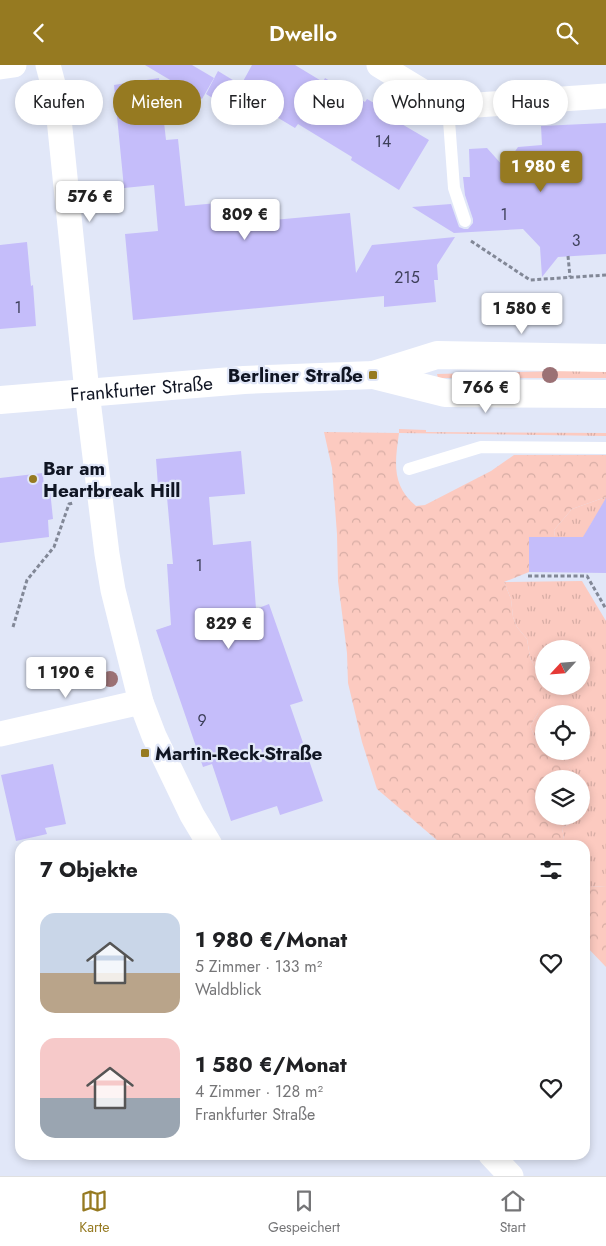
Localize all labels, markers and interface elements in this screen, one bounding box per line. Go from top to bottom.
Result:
text: Dwello [269,17,337,49]
icon: back [25,19,53,47]
icon: search [553,19,581,47]
chip: Kaufen [15,80,103,125]
chip: Mieten [113,80,201,125]
chip: Filter [211,80,284,125]
chip: Neu [294,80,363,125]
chip: Wohnung [373,80,483,125]
chip: Haus [493,80,568,125]
house number: 14 [375,130,391,153]
pin: 1 980 € [495,151,587,193]
text: 1 980 € [511,155,571,178]
pin: 576 € [55,181,125,223]
text: 576 € [67,185,113,208]
pin: 809 € [210,199,280,241]
text: 809 € [222,203,268,226]
house number: 1 [500,203,508,226]
house number: 3 [572,229,581,252]
house number: 215 [394,266,420,289]
pin: 1 580 € [476,293,568,335]
house number: 1 [14,296,22,319]
text: 1 580 € [492,297,552,320]
place label: Berliner Straße [228,362,363,389]
marker: Berliner Straße [367,369,379,381]
street label: Frankfurter Straße [69,370,214,408]
pin: 766 € [451,371,521,414]
text: 766 € [463,376,509,399]
place label: Bar am Heartbreak Hill [43,455,180,504]
marker: Bar am Heartbreak Hill [27,473,39,485]
house number: 1 [195,554,203,577]
pin: 829 € [194,607,264,650]
text: 829 € [206,612,252,635]
north arrow [535,640,590,695]
map controls [535,640,590,825]
pin: 1 190 € [20,657,112,699]
text: 1 190 € [37,661,95,684]
button: locate [535,705,590,760]
house number: 9 [197,709,207,732]
place label: Martin-Reck-Straße [155,740,323,767]
marker: Martin-Reck-Straße [139,747,151,759]
button: layers [535,770,590,825]
text: 7 Objekte [40,855,138,885]
icon: filters [537,856,565,884]
text: 1 980 €/Monat [195,925,347,955]
icon: home [80,933,140,993]
icon: heart [537,949,565,977]
text: 5 Zimmer · 133 m² [195,955,322,978]
text: Waldblick [195,978,261,1001]
text: 1 580 €/Monat [195,1050,347,1080]
icon: home [80,1058,140,1118]
icon: heart [537,1074,565,1102]
text: 4 Zimmer · 128 m² [195,1080,323,1103]
text: Frankfurter Straße [195,1103,315,1126]
tab: Karte [79,1187,109,1237]
tab: Gespeichert [268,1187,340,1237]
tab: Start [499,1187,527,1237]

